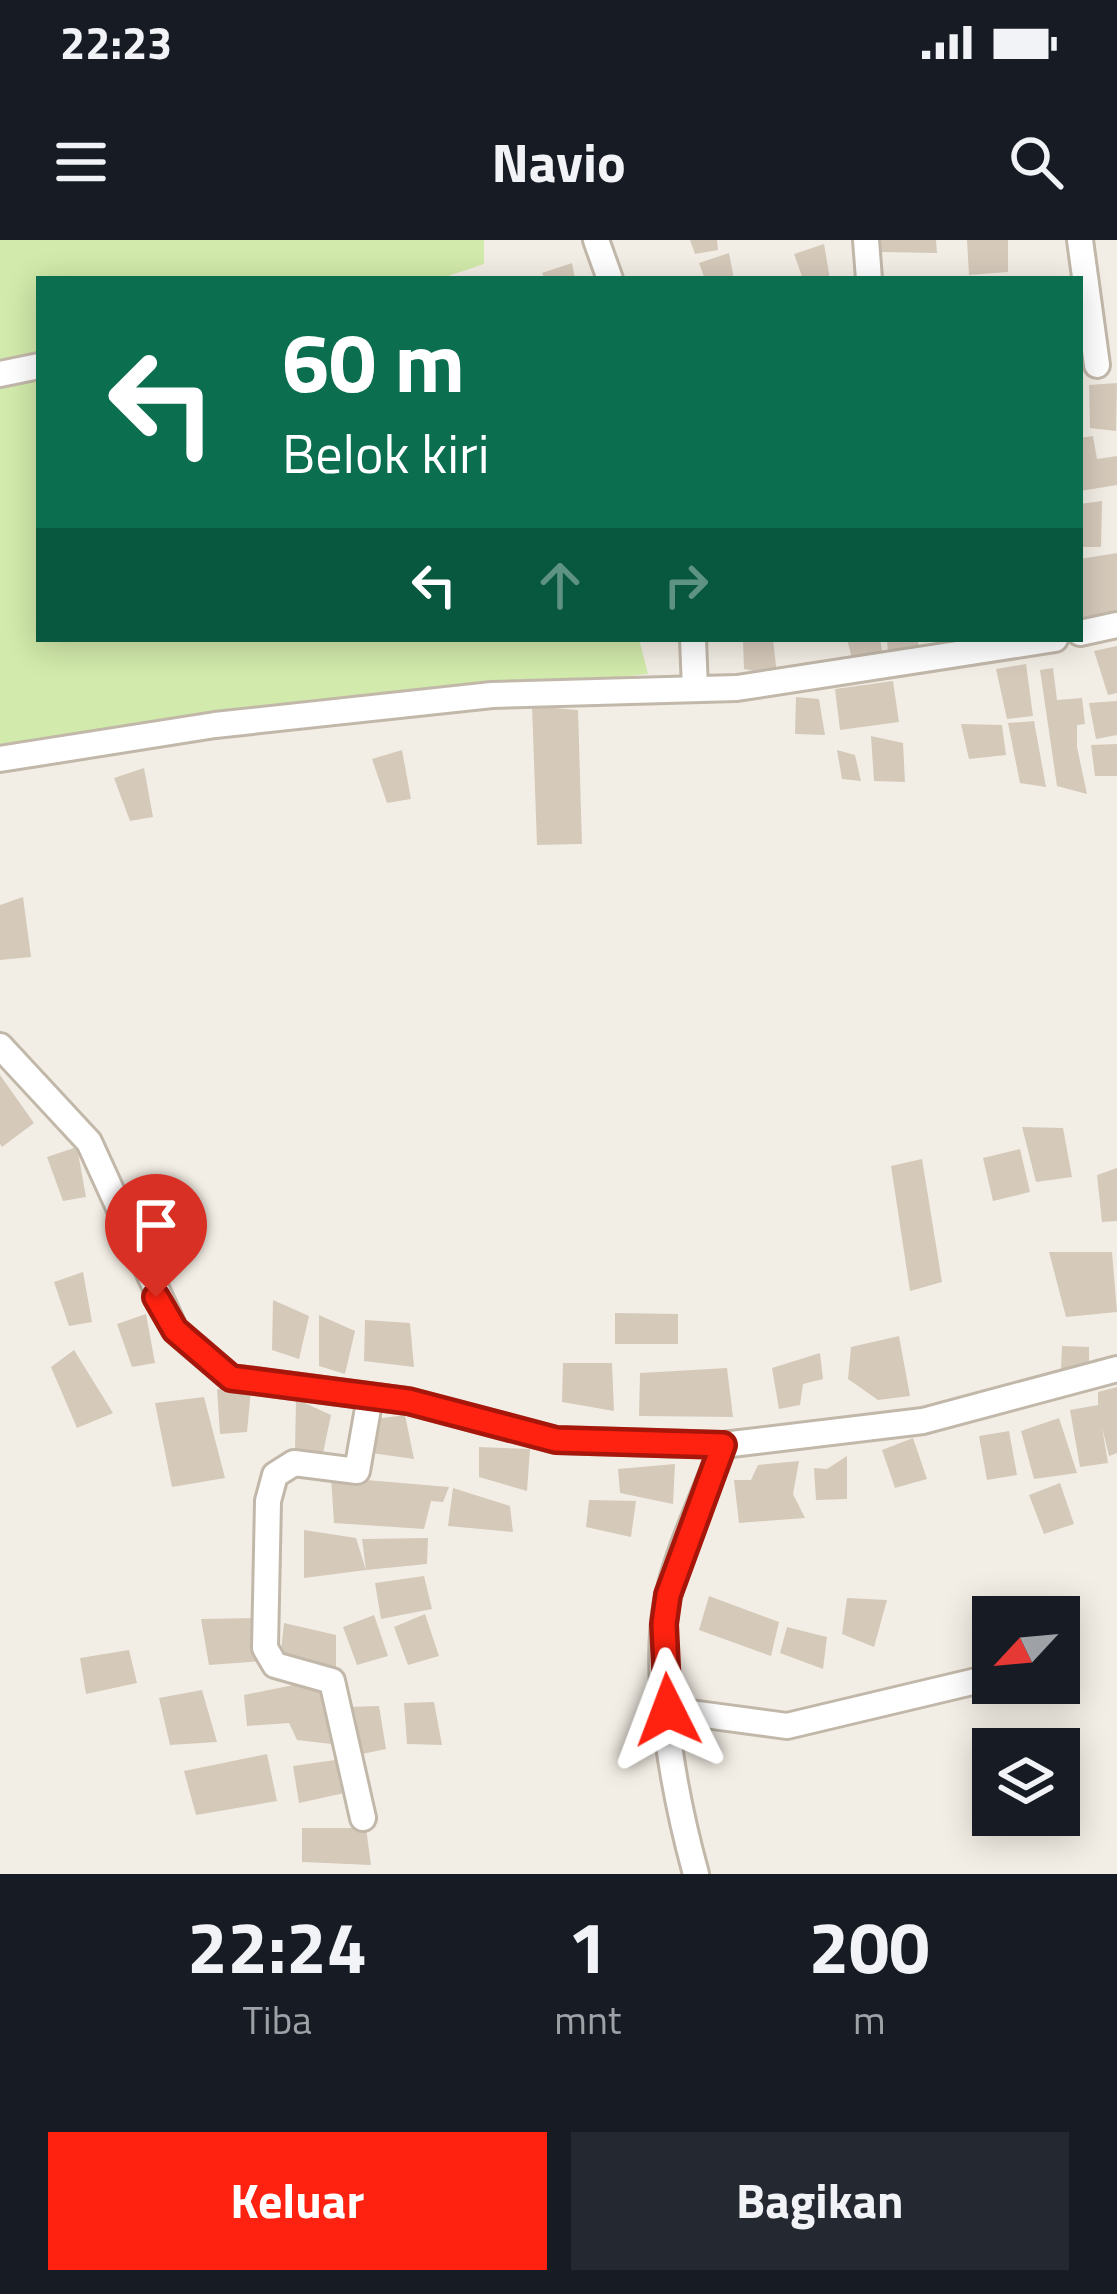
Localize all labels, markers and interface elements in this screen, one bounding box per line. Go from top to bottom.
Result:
text: 22:23 [60,8,172,76]
text: Navio [491,121,626,203]
icon: menu [48,129,114,195]
icon: search [1003,129,1069,195]
text: 60 m [282,297,465,425]
icon: left [84,324,240,480]
text: Belok kiri [282,412,489,494]
icon: left [401,552,467,618]
icon: ahead [527,552,593,618]
icon: right [653,552,719,618]
pin [105,1174,207,1297]
icon: arrive [123,1192,189,1258]
north arrow [972,1596,1080,1704]
map controls [972,1596,1080,1836]
position arrow [605,1647,731,1773]
button: layers [972,1728,1080,1836]
text: 22:24 [187,1891,367,2001]
text: 1 [568,1891,608,2001]
text: 200 [809,1891,930,2001]
text: Tiba [243,1990,312,2049]
text: mnt [554,1990,621,2049]
text: m [853,1990,886,2049]
button: Keluar [48,2132,547,2270]
button: Bagikan [571,2132,1069,2270]

